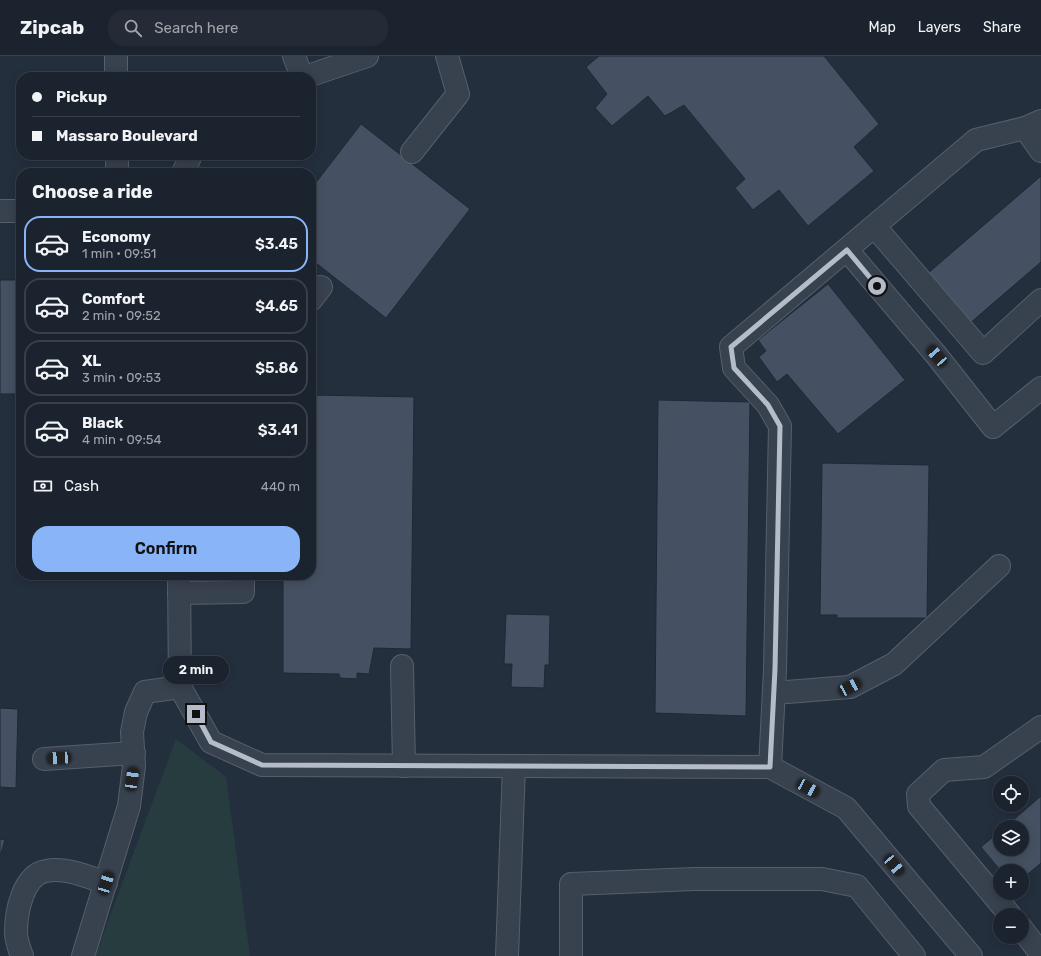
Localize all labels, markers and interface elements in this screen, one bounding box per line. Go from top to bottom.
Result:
search box [108,10,388,46]
text: Zipcab [20,16,84,39]
icon: search [122,17,144,39]
text: Search here [154,19,238,37]
text: Map [869,19,896,36]
text: Layers [918,19,961,36]
text: Share [983,19,1021,36]
text: Pickup [56,88,107,106]
text: Massaro Boulevard [56,127,198,145]
text: Choose a ride [32,181,153,203]
icon: car [34,226,70,262]
text: Economy [82,228,151,246]
text: $3.45 [255,235,298,253]
text: 1 min · 09:51 [82,246,156,261]
route start [868,277,886,295]
icon: car [34,288,70,324]
text: Comfort [82,290,145,308]
text: $4.65 [255,297,298,315]
text: 2 min · 09:52 [82,308,161,323]
car [925,343,949,369]
icon: car [34,350,70,386]
text: XL [82,352,101,370]
text: $5.86 [255,359,298,377]
text: 3 min · 09:53 [82,370,161,385]
icon: car [34,412,70,448]
text: Black [82,414,123,432]
text: $3.41 [258,421,298,439]
text: 4 min · 09:54 [82,432,162,447]
icon: cash [32,475,54,497]
text: Cash [64,477,99,495]
text: 440 m [261,479,300,494]
button: Confirm [32,526,300,572]
callout: 2 min [163,656,229,684]
text: 2 min [179,662,213,677]
car [837,676,863,698]
route end [187,705,205,723]
car [47,751,71,765]
car [124,766,140,792]
map controls [993,776,1029,944]
button: locate [993,776,1029,812]
car [795,777,821,799]
button: layers [993,820,1029,856]
car [882,852,906,878]
button: + [993,864,1029,900]
car [97,870,115,896]
button: − [993,908,1029,944]

